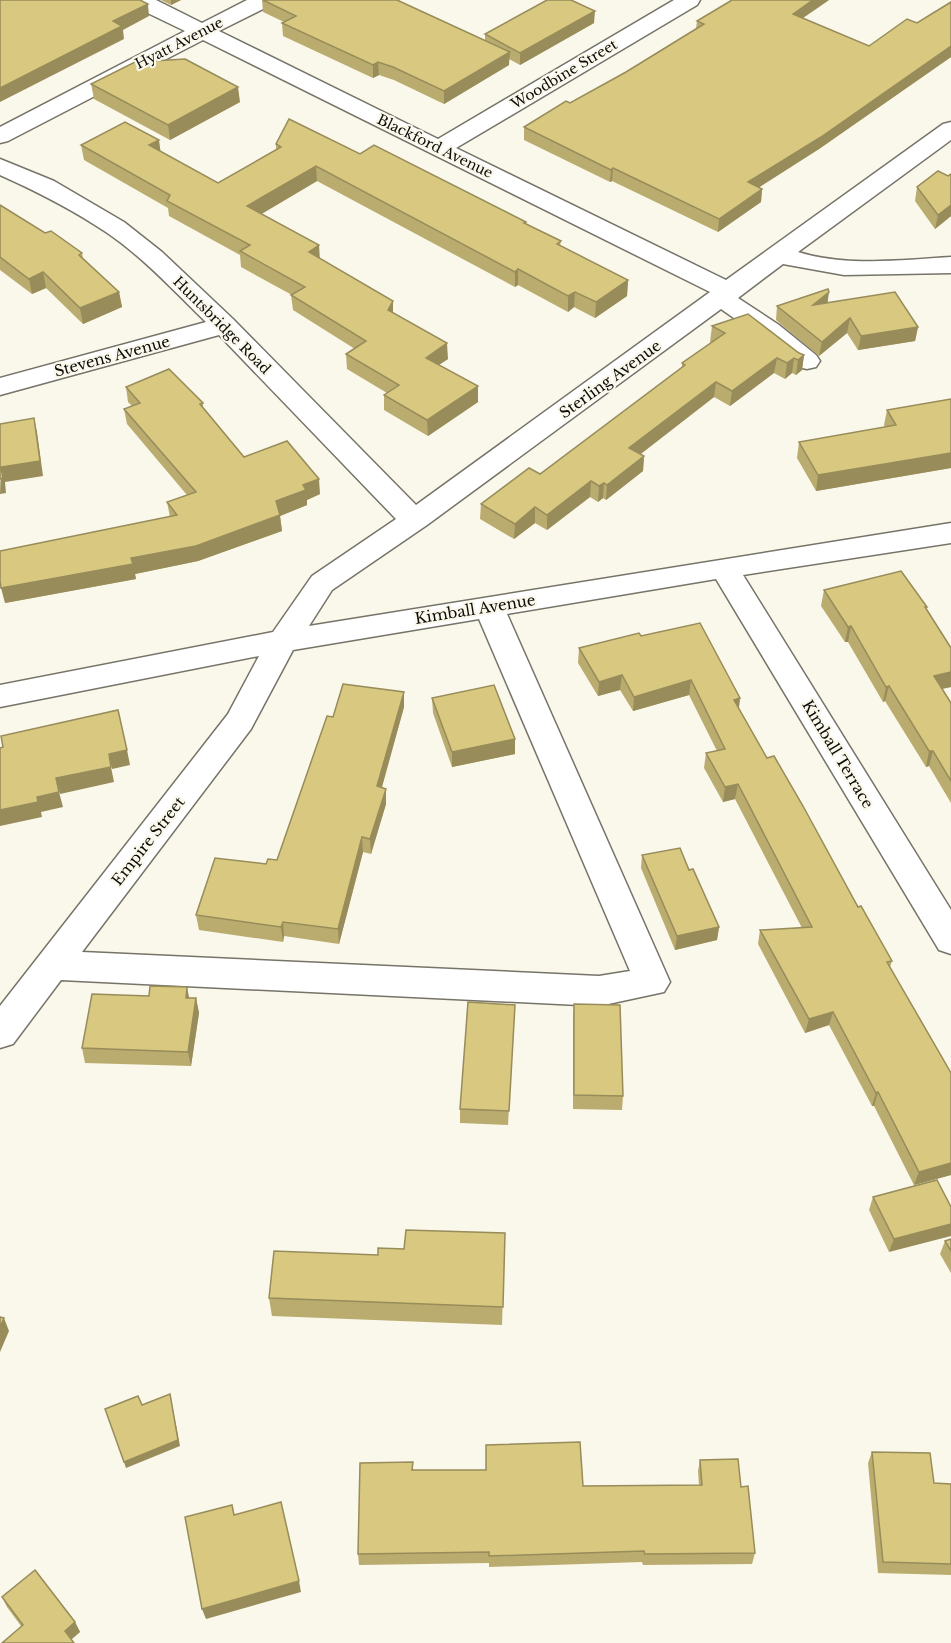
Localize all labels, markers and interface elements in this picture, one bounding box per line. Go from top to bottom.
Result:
street label: Hyatt Avenue [132,13,226,73]
street label: Woodbine Street [507,35,621,113]
street label: Blackford Avenue [374,110,496,182]
street label: Huntsbridge Road [169,272,275,378]
street label: Stevens Avenue [52,331,172,381]
street label: Sterling Avenue [555,336,665,422]
street label: Kimball Avenue [413,590,537,628]
street label: Kimball Terrace [798,696,878,812]
street label: Empire Street [107,793,189,889]

